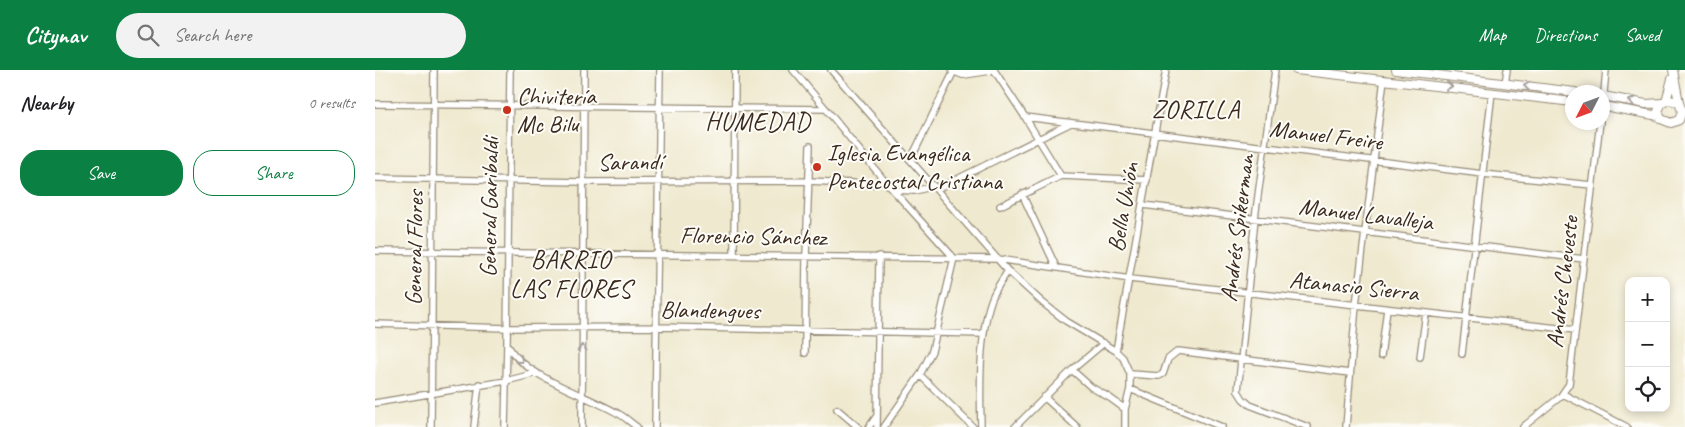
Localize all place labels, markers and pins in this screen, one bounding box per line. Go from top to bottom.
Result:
place label: Chivitería Mc Bilu [517,81,597,139]
marker: Chivitería Mc Bilu [501,104,513,116]
place label: Iglesia Evangélica Pentecostal Cristiana [827,138,1003,196]
marker: Iglesia Evangélica Pentecostal Cristiana [811,161,823,173]

